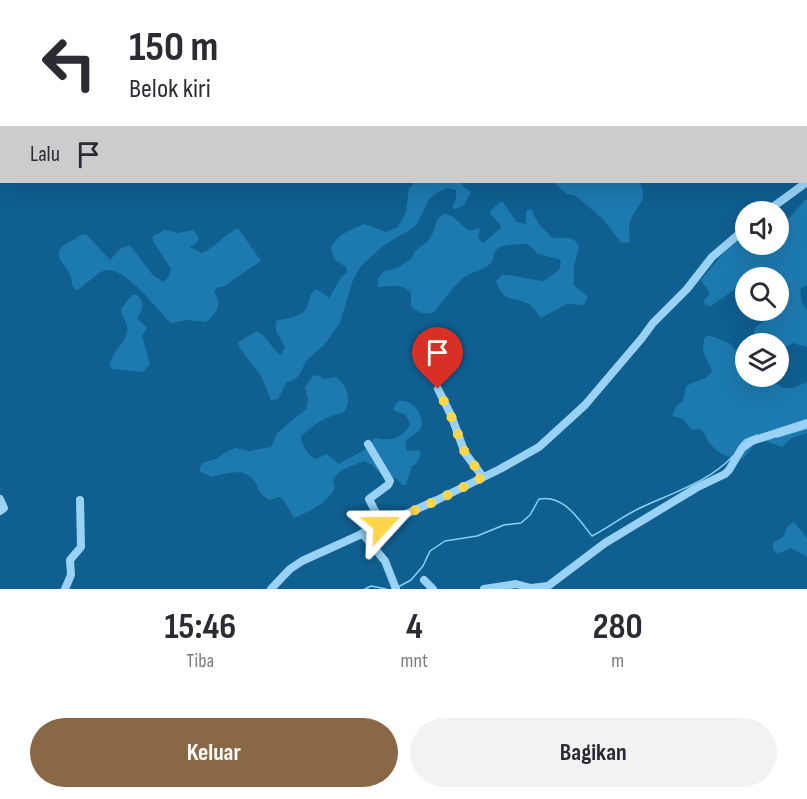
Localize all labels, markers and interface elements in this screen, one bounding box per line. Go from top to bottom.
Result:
text: 150 m [129,22,218,73]
icon: left [30,24,108,102]
text: Belok kiri [129,73,211,105]
icon: arrive [72,138,105,171]
text: Lalu [30,141,60,168]
map controls [735,201,789,387]
button: sound [735,201,789,255]
button: search [735,267,789,321]
pin [412,327,463,389]
button: layers [735,333,789,387]
icon: arrive [421,336,454,369]
position arrow [350,493,414,557]
text: 15:46 [164,606,236,649]
text: 4 [406,606,423,649]
text: 280 [593,606,643,649]
text: Tiba [186,649,214,673]
text: mnt [401,649,428,673]
text: m [611,649,624,673]
button: Keluar [30,718,398,787]
button: Bagikan [410,718,777,787]

